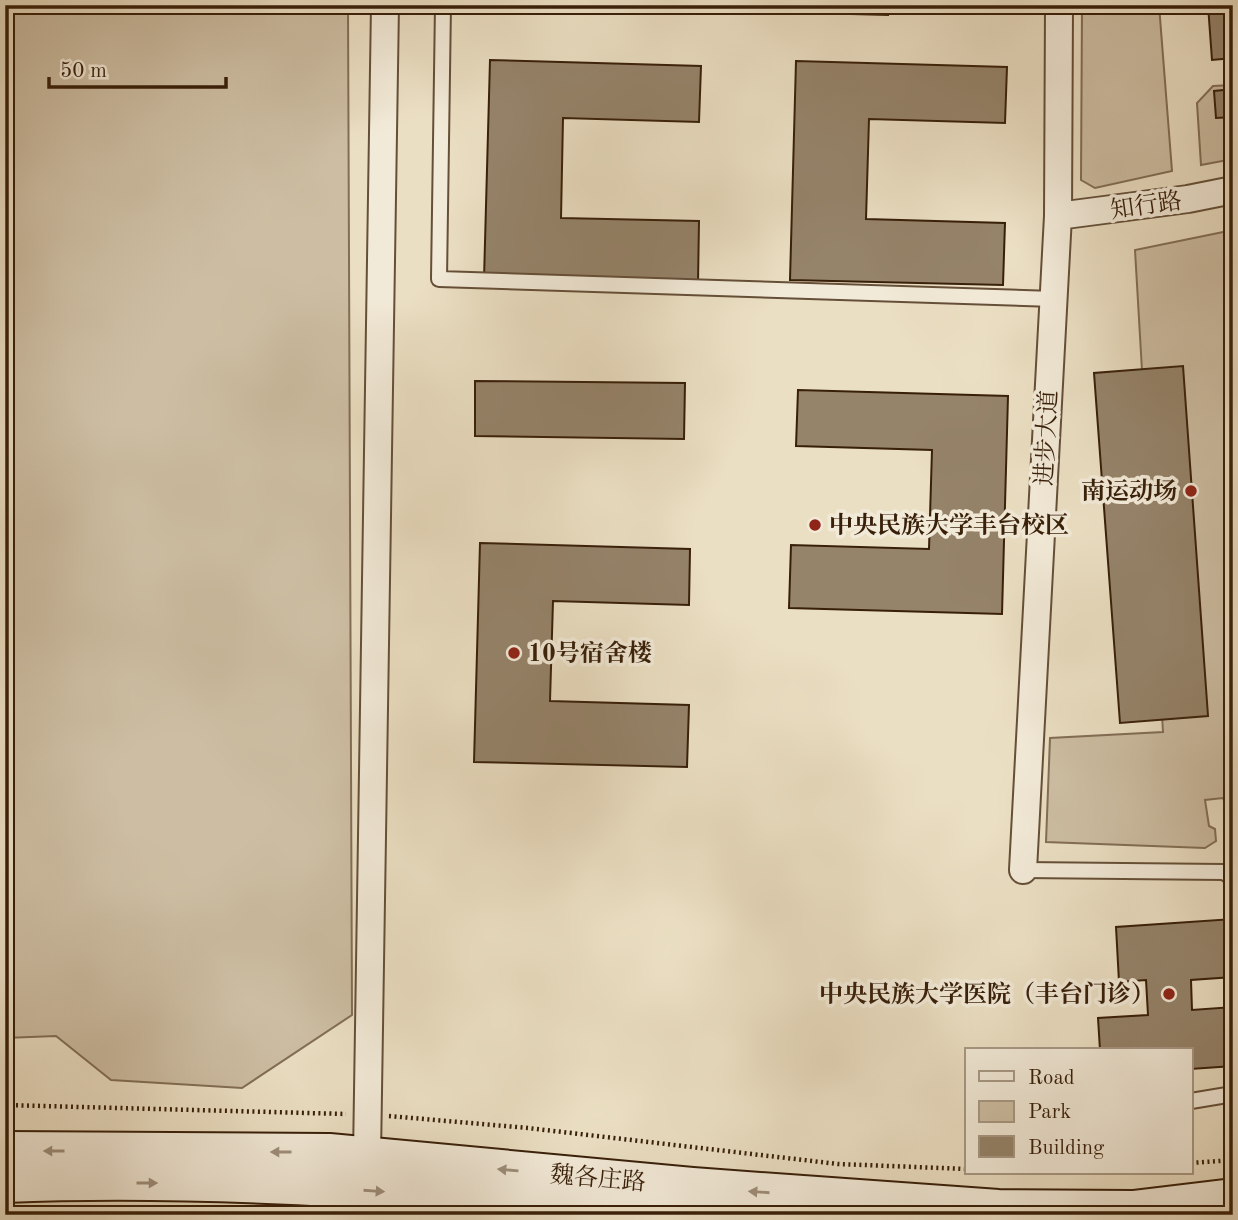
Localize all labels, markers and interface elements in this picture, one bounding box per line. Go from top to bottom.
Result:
scale bar [49,46,226,90]
text: 50 m [60,61,107,82]
street label: 知行路 [1109,187,1184,224]
street label: 进步大道 [1031,389,1062,487]
place label: 南运动场 [1081,478,1177,505]
marker: 南运动场 [1183,483,1199,499]
place label: 中央民族大学丰台校区 [829,512,1069,539]
marker: 中央民族大学丰台校区 [807,517,823,533]
place label: 10号宿舍楼 [528,640,652,667]
marker: 10号宿舍楼 [506,645,522,661]
place label: 中央民族大学医院（丰台门诊） [819,981,1155,1008]
marker: 中央民族大学医院（丰台门诊） [1161,986,1177,1002]
legend [965,1048,1192,1174]
text: Road [1028,1068,1075,1089]
text: Park [1028,1102,1071,1123]
text: Building [1028,1138,1105,1159]
one-way arrow [42,1145,64,1157]
one-way arrow [270,1146,292,1158]
street label: 魏各庄路 [549,1161,647,1196]
one-way arrow [497,1164,519,1175]
one-way arrow [136,1177,158,1189]
one-way arrow [363,1186,385,1197]
one-way arrow [748,1186,770,1197]

